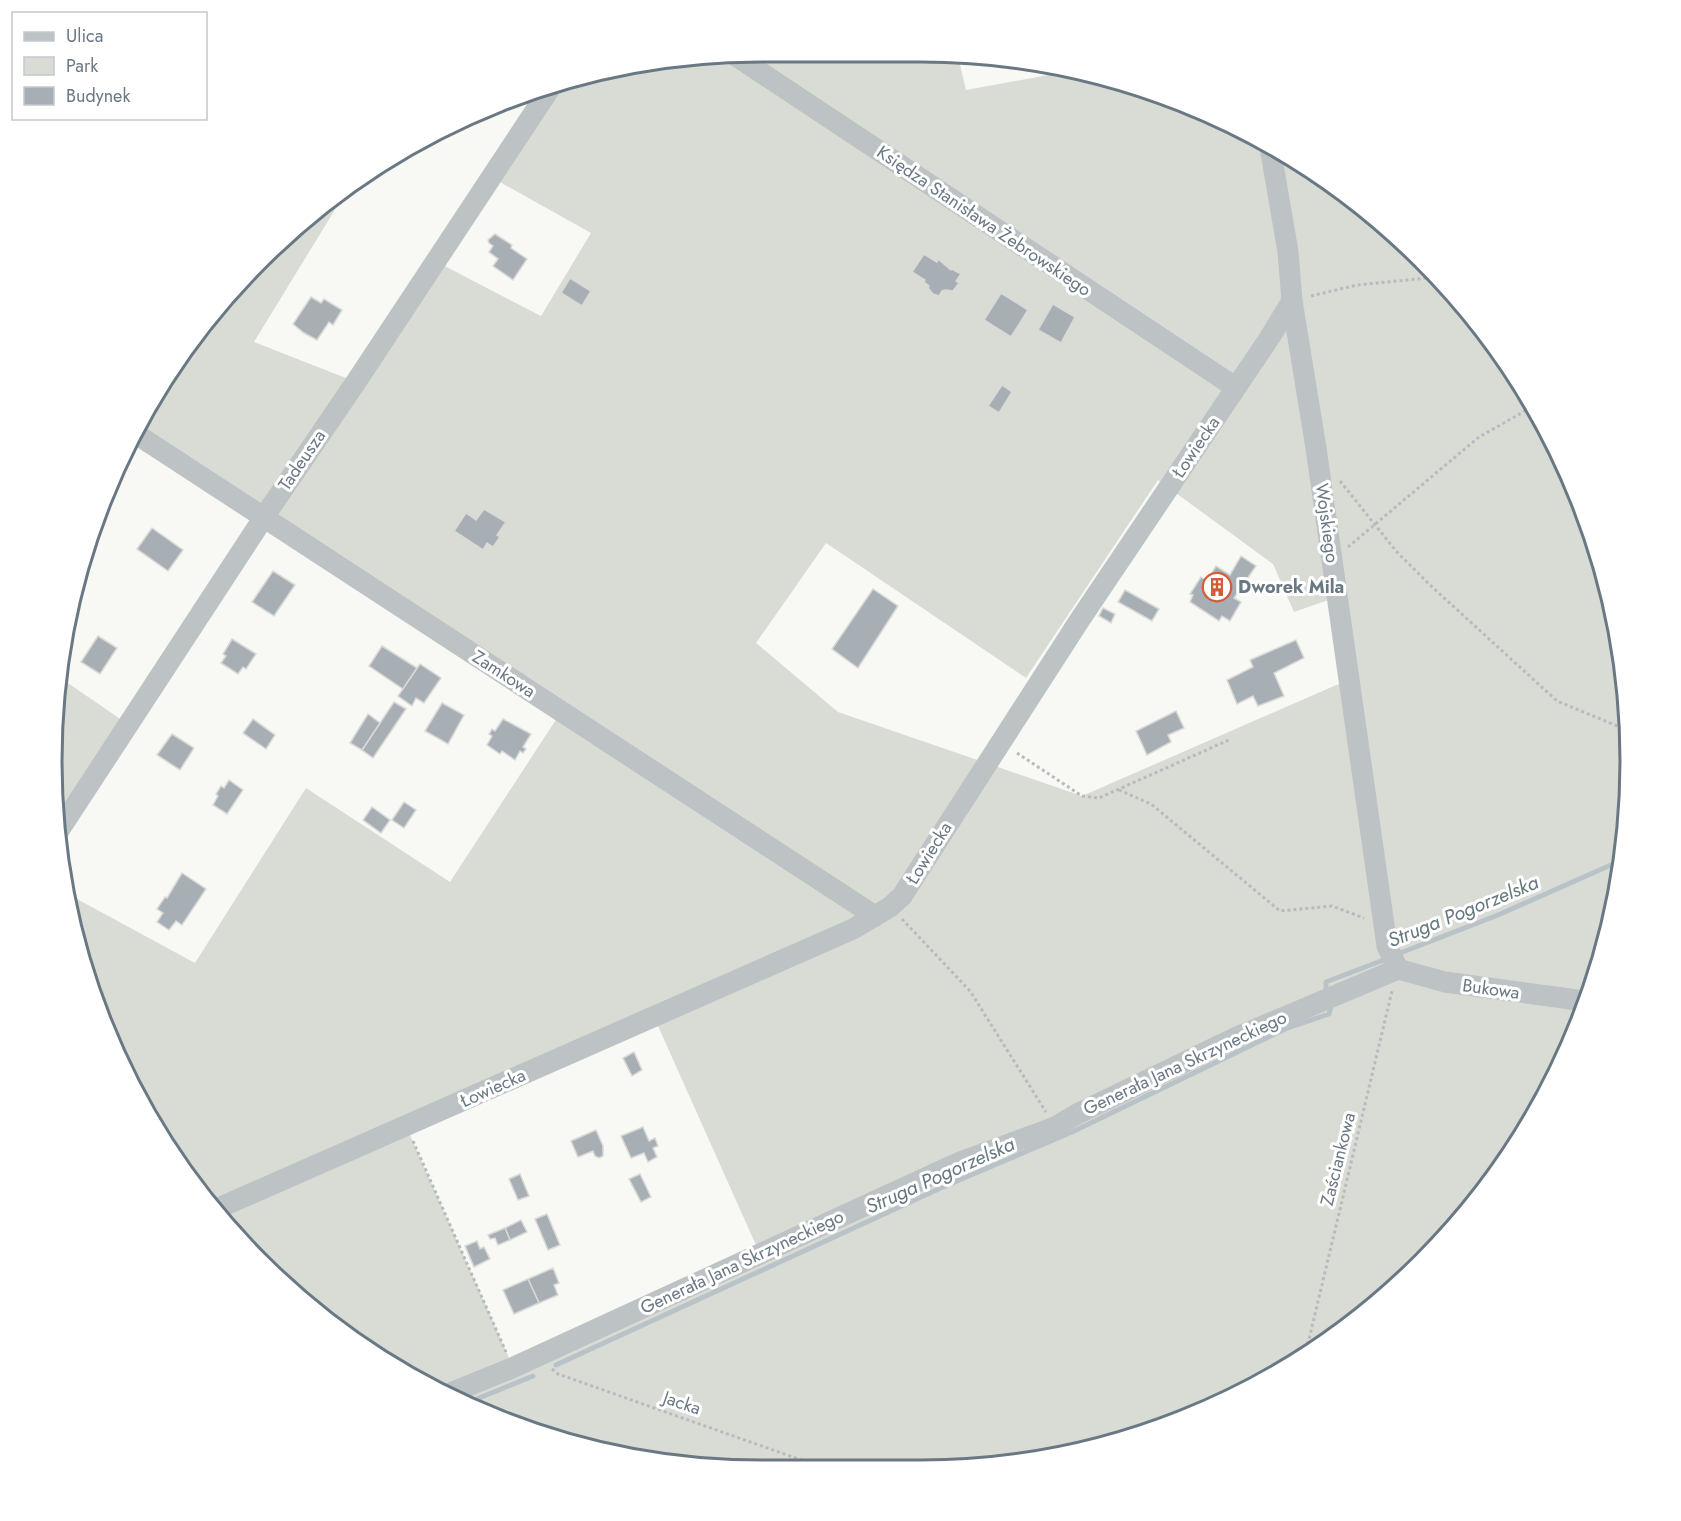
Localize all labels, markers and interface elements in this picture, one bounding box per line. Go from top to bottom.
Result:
legend [12,12,207,120]
text: Ulica [66,23,103,49]
text: Park [66,53,98,79]
text: Budynek [66,83,130,109]
street label: Księdza Stanisława Żebrowskiego [872,139,1096,303]
street label: Łowiecka [1165,411,1226,484]
street label: Tadeusza [272,424,332,496]
street label: Wojskiego [1309,482,1345,565]
building icon: Dworek Mila [1201,571,1233,603]
place label: Dworek Mila [1238,574,1344,600]
street label: Zamkowa [467,644,541,704]
street label: Łowiecka [899,817,958,890]
water label: Struga Pogorzelska [1383,868,1543,955]
street label: Bukowa [1461,972,1521,1006]
street label: Generała Jana Skrzyneckiego [1079,1004,1291,1122]
street label: Łowiecka [455,1062,530,1114]
street label: Zaściankowa [1314,1110,1362,1208]
water label: Struga Pogorzelska [861,1130,1019,1221]
street label: Generała Jana Skrzyneckiego [636,1203,848,1321]
street label: Jacka [658,1384,704,1422]

